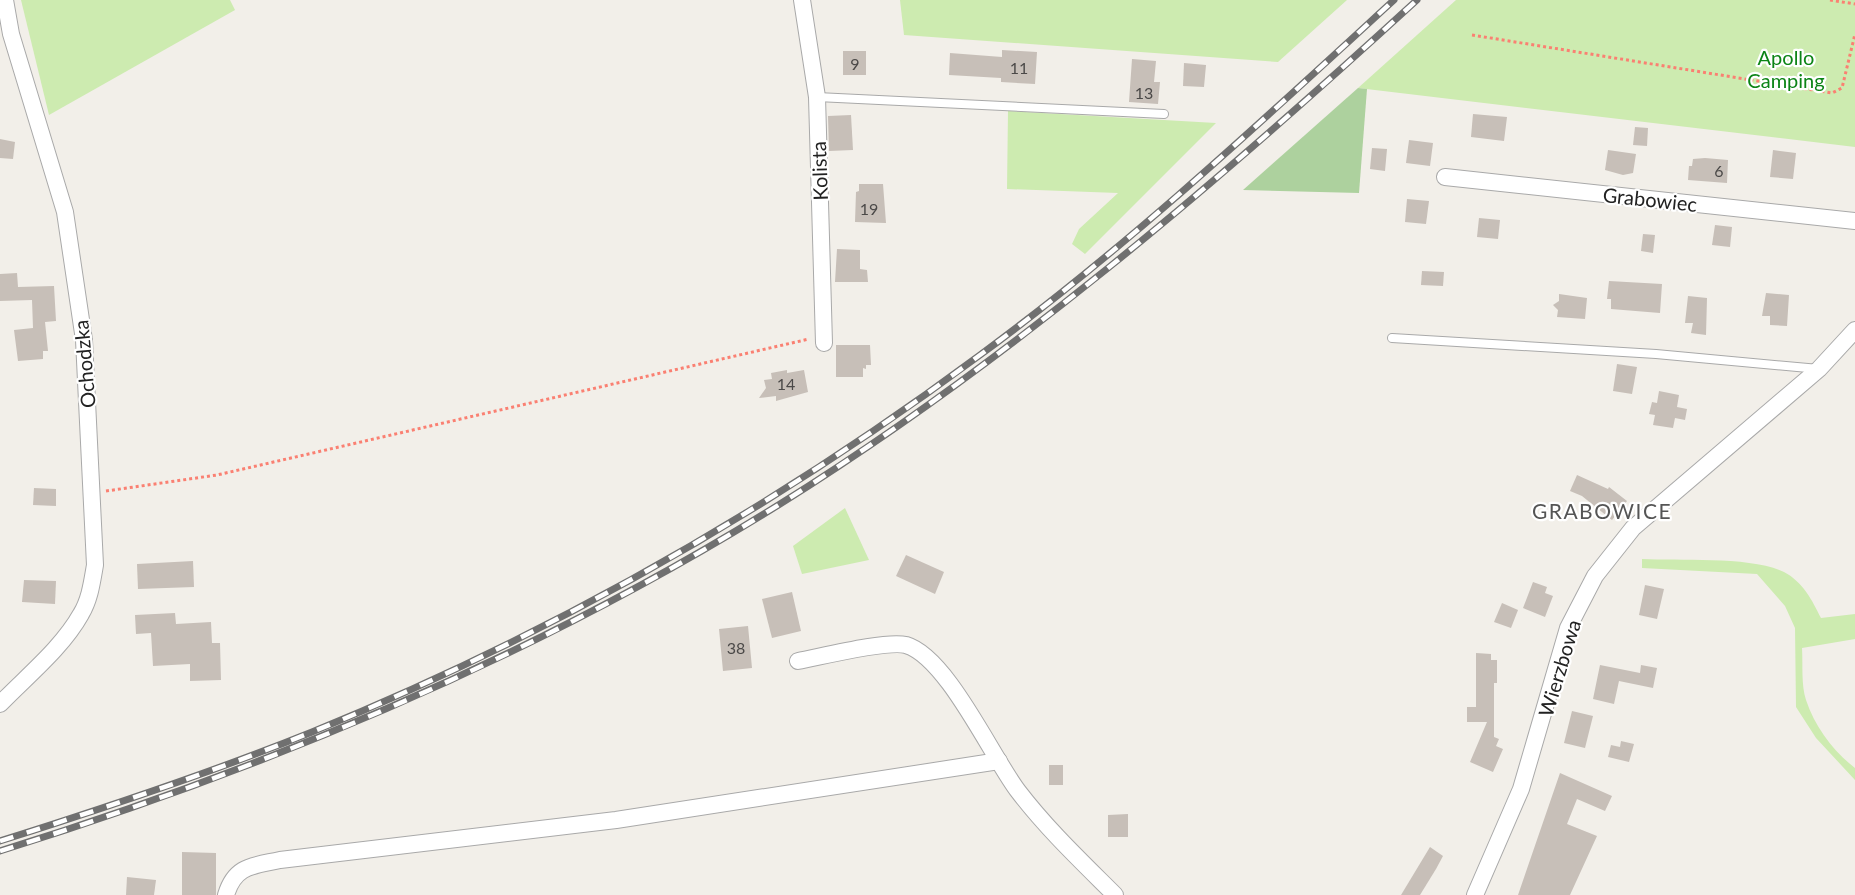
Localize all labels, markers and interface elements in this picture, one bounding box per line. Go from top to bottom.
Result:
park label: Apollo Camping [1747,45,1825,92]
house number: 9 [850,54,860,73]
house number: 11 [1010,58,1028,77]
house number: 13 [1135,83,1153,102]
street label: Kolista [806,141,832,201]
house number: 6 [1714,161,1724,180]
street label: Grabowiec [1602,182,1699,216]
house number: 19 [860,199,878,218]
street label: Ochodzka [68,319,100,409]
house number: 14 [777,374,795,393]
district label: GRABOWICE [1532,498,1672,523]
street label: Wierzbowa [1533,617,1585,719]
house number: 38 [727,638,745,657]

